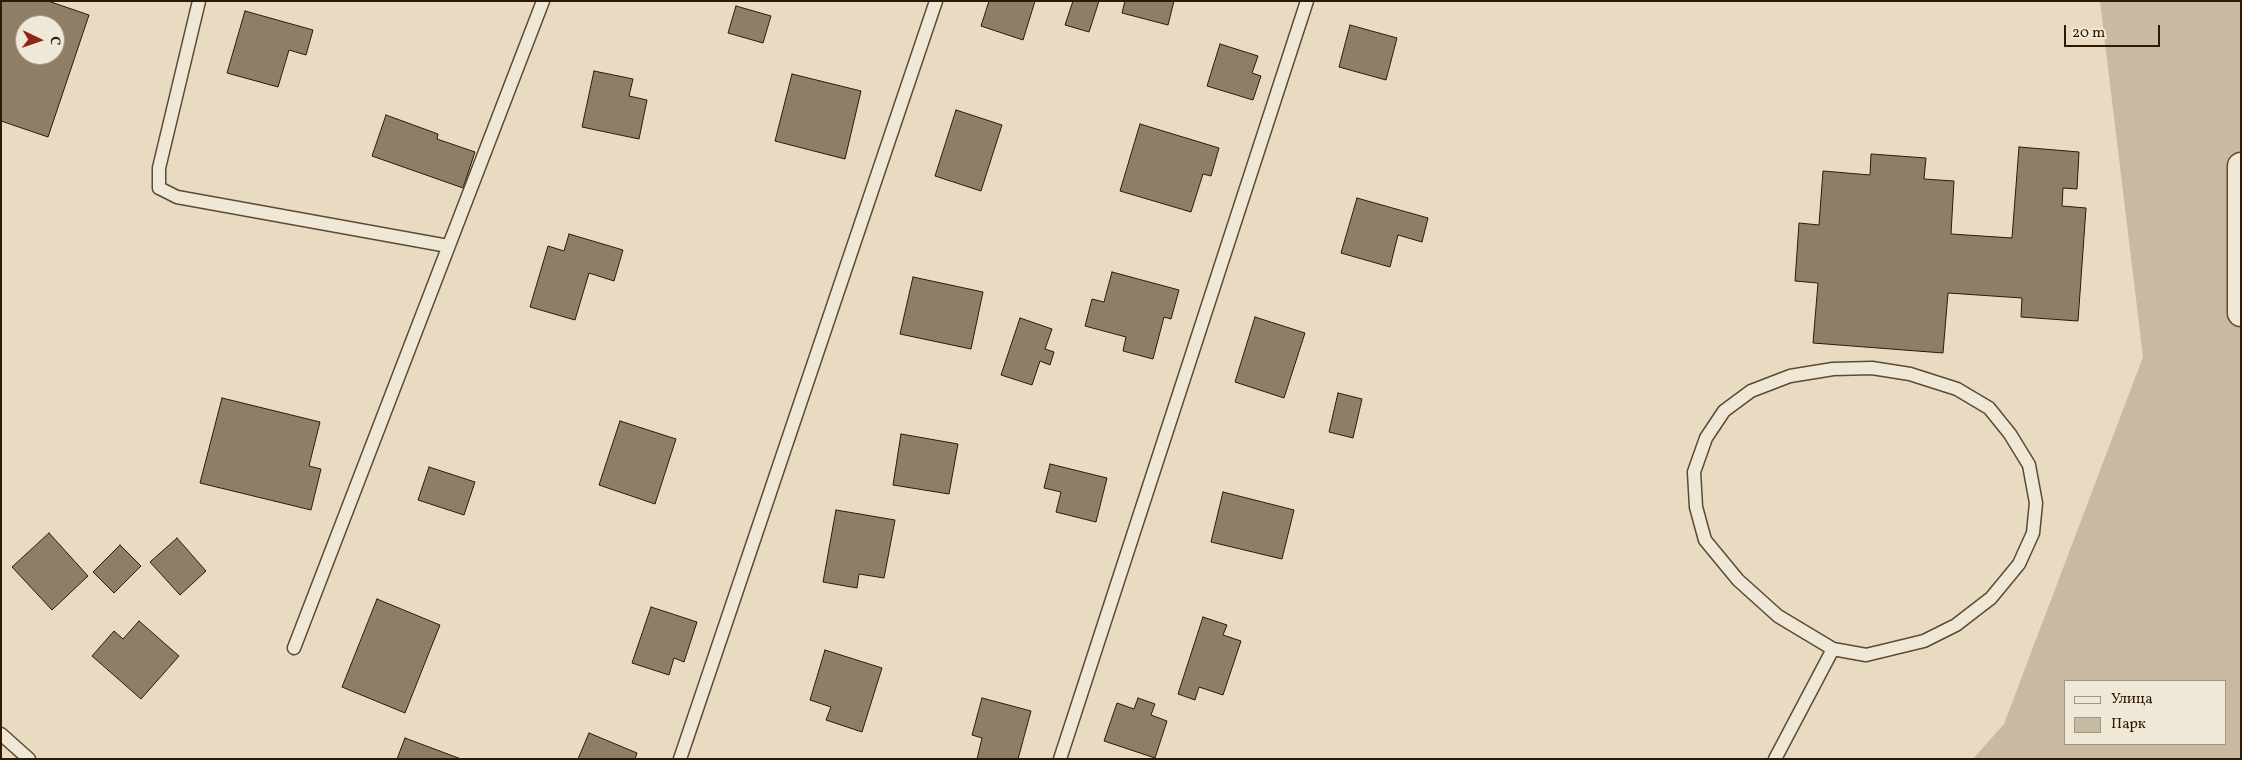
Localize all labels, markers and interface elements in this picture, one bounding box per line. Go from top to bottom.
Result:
north arrow [15,15,65,65]
scale bar [2067,15,2163,47]
text: 20 m [2072,23,2105,44]
text: С [45,36,64,46]
legend [2064,680,2227,745]
text: Улица [2111,689,2153,710]
text: Парк [2111,714,2146,735]

